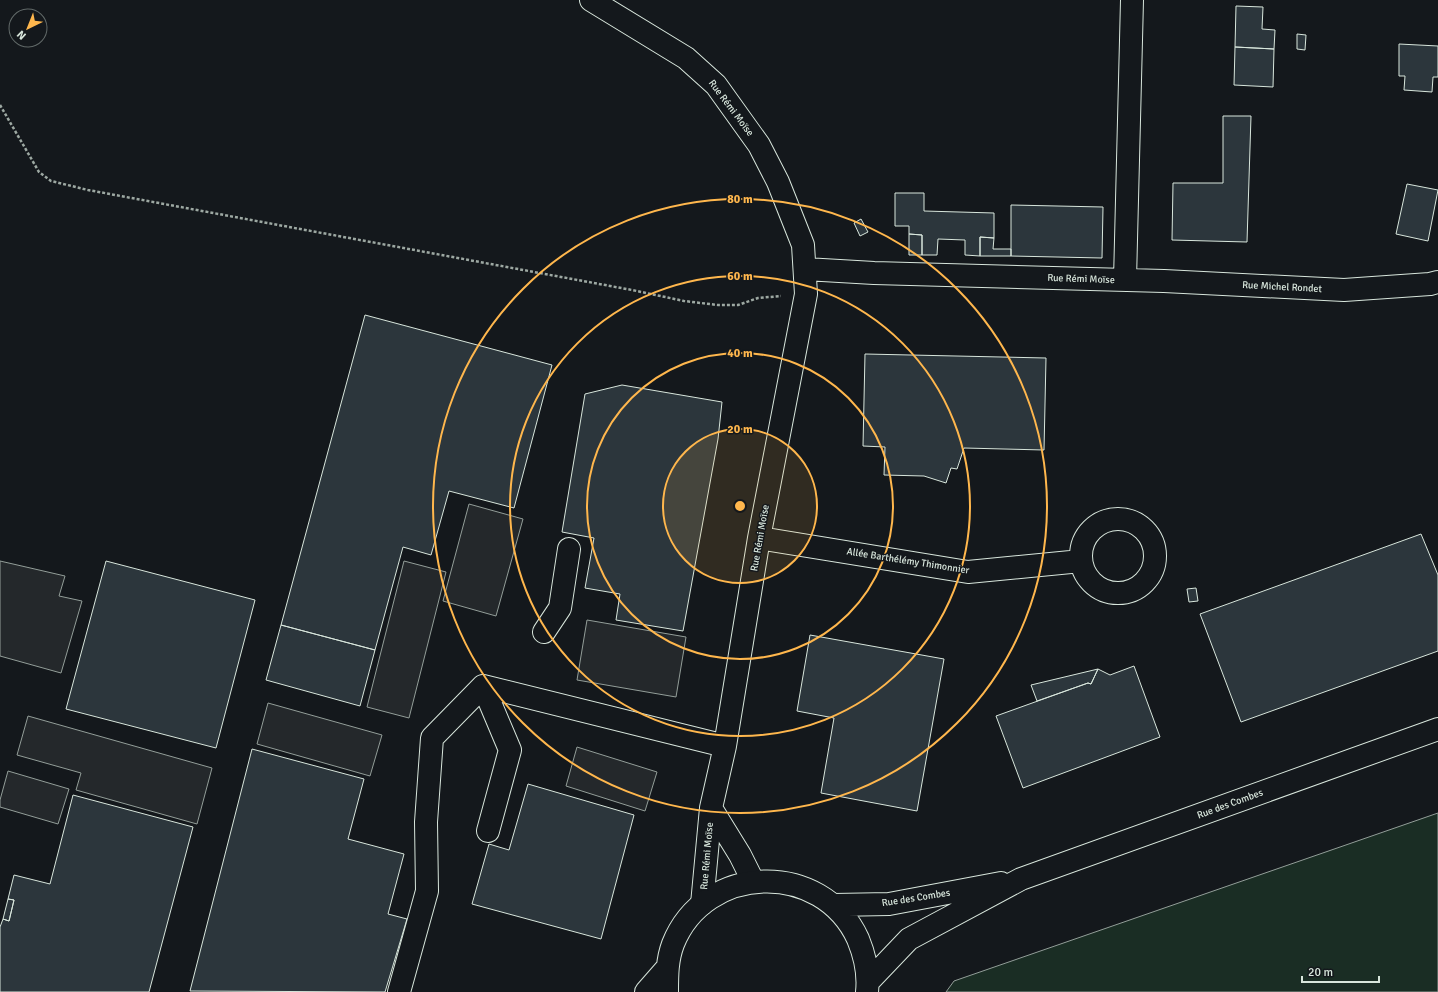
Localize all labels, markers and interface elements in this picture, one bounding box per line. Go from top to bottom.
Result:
north arrow [8,8,48,48]
text: N [14,28,29,42]
street label: Rue Rémi Moïse [706,77,756,139]
text: 80 m [727,192,753,207]
text: 60 m [727,269,753,284]
street label: Rue Rémi Moïse [1047,272,1115,286]
street label: Rue Michel Rondet [1242,279,1323,295]
text: 40 m [727,346,753,361]
text: 20 m [727,422,753,437]
centre of rings [733,499,747,513]
street label: Rue Rémi Moïse [748,504,772,572]
street label: Allée Barthélémy Thimonnier [846,545,970,577]
street label: Rue des Combes [1195,786,1265,821]
street label: Rue Rémi Moïse [698,822,716,890]
street label: Rue des Combes [881,887,952,909]
scale bar [1302,958,1379,984]
text: 20 m [1308,965,1333,980]

